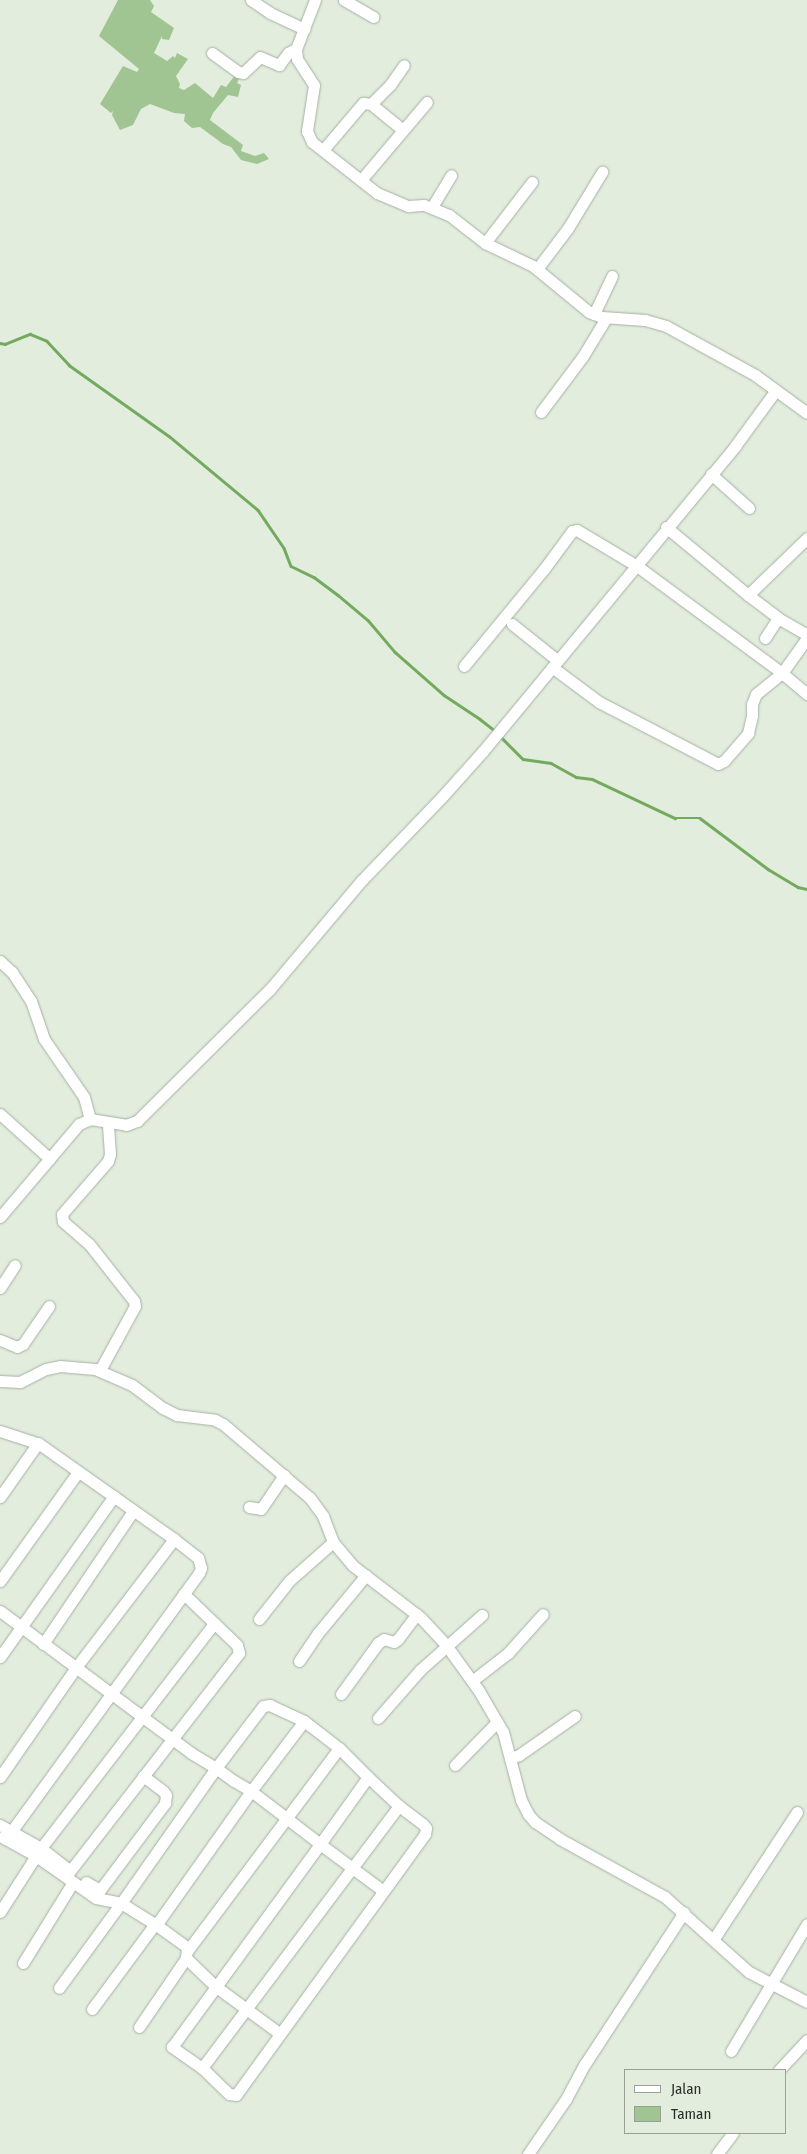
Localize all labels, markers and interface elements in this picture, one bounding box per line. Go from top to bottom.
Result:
legend [624,2069,787,2134]
text: Jalan [671,2080,701,2098]
text: Taman [671,2105,711,2123]

